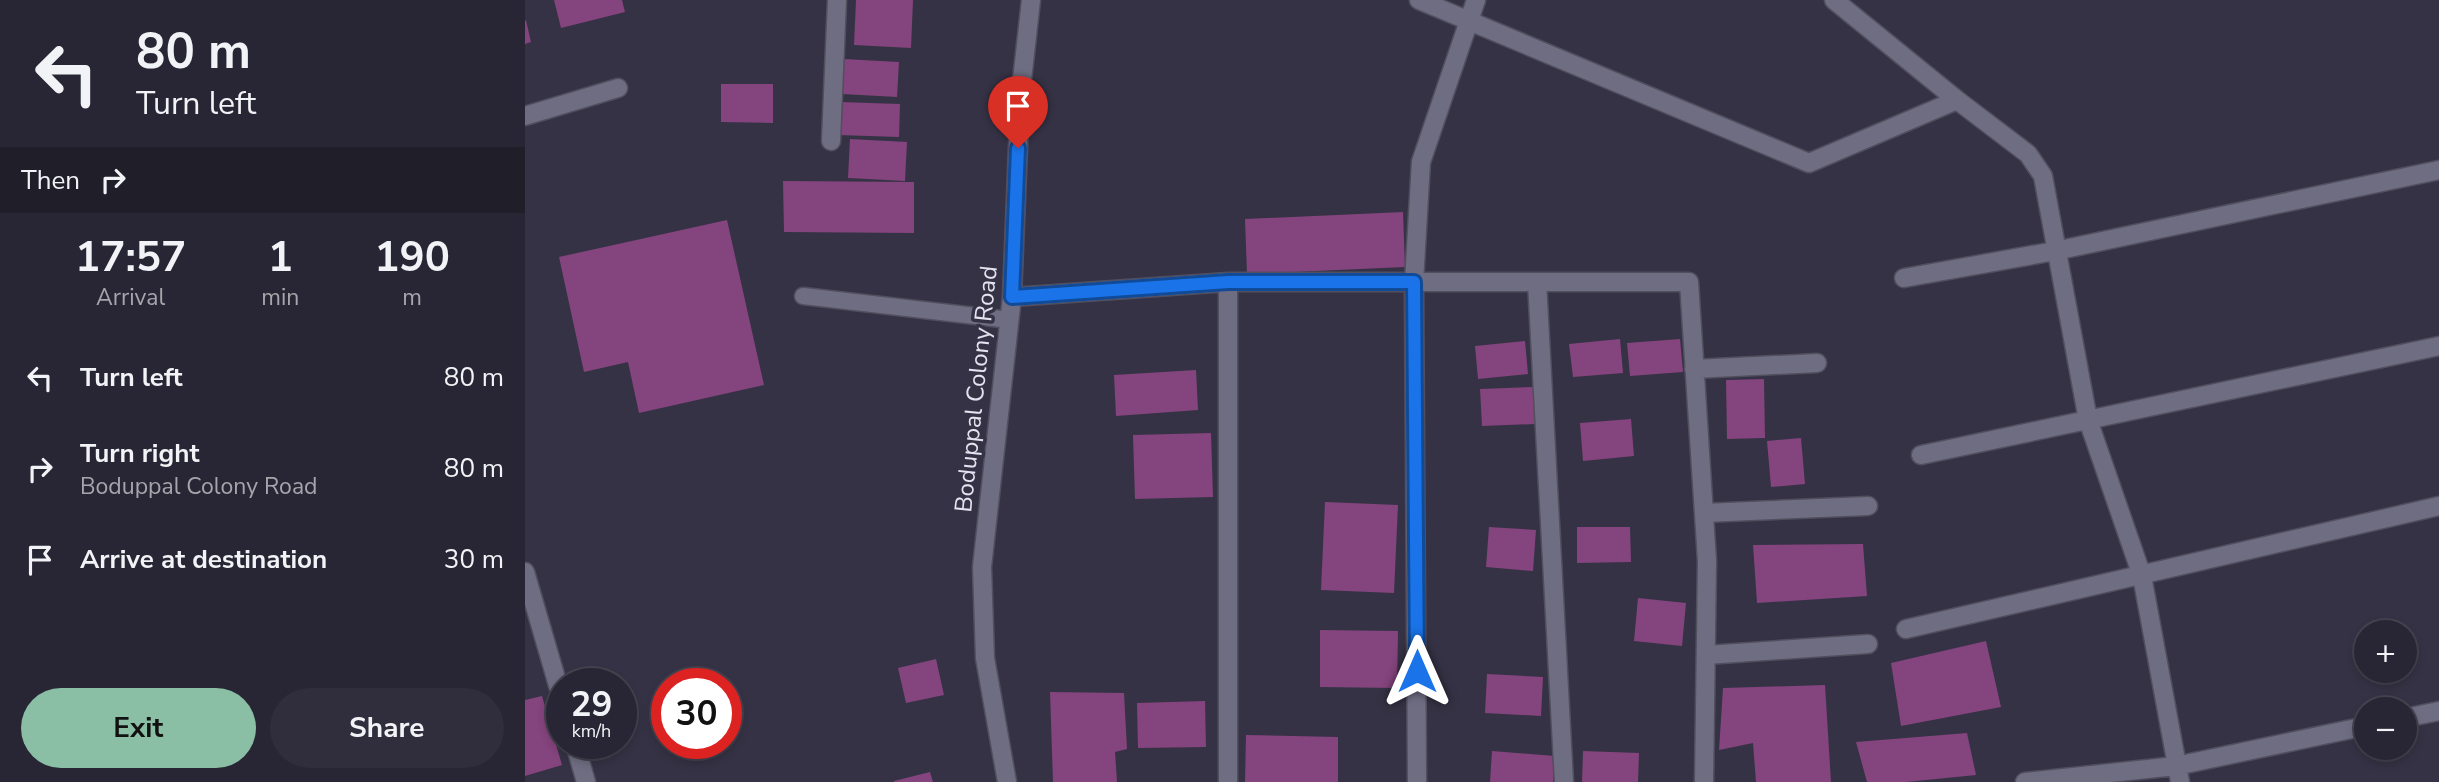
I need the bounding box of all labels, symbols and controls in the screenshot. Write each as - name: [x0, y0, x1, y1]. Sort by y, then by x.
- text: 80 m: [136, 18, 251, 85]
- icon: left: [21, 28, 112, 119]
- pin: [988, 76, 1048, 148]
- text: Turn left: [136, 82, 256, 125]
- icon: arrive: [999, 87, 1037, 125]
- icon: right: [94, 161, 132, 199]
- text: Then: [21, 163, 80, 198]
- text: 17:57: [75, 229, 186, 286]
- text: 1: [268, 229, 293, 286]
- text: 190: [374, 229, 450, 286]
- street label: Boduppal Colony Road: [947, 264, 1005, 514]
- text: Arrival: [96, 282, 165, 313]
- text: min: [261, 282, 299, 313]
- text: m: [402, 282, 422, 313]
- icon: left: [21, 359, 59, 397]
- text: Turn left: [80, 360, 183, 395]
- text: 80 m: [444, 360, 504, 395]
- text: Turn right: [80, 436, 199, 471]
- icon: right: [21, 450, 59, 488]
- text: 80 m: [444, 451, 504, 486]
- text: Boduppal Colony Road: [80, 471, 318, 502]
- icon: arrive: [21, 541, 59, 579]
- text: Arrive at destination: [80, 542, 327, 577]
- text: 30 m: [444, 542, 504, 577]
- map controls: [2354, 620, 2417, 760]
- button: +: [2354, 620, 2417, 683]
- position arrow: [1380, 634, 1454, 708]
- speed limit sign: 30: [651, 668, 742, 759]
- text: 29: [570, 681, 613, 728]
- button: Exit: [21, 688, 256, 768]
- button: Share: [270, 688, 504, 768]
- button: −: [2354, 697, 2417, 760]
- text: km/h: [572, 719, 611, 743]

